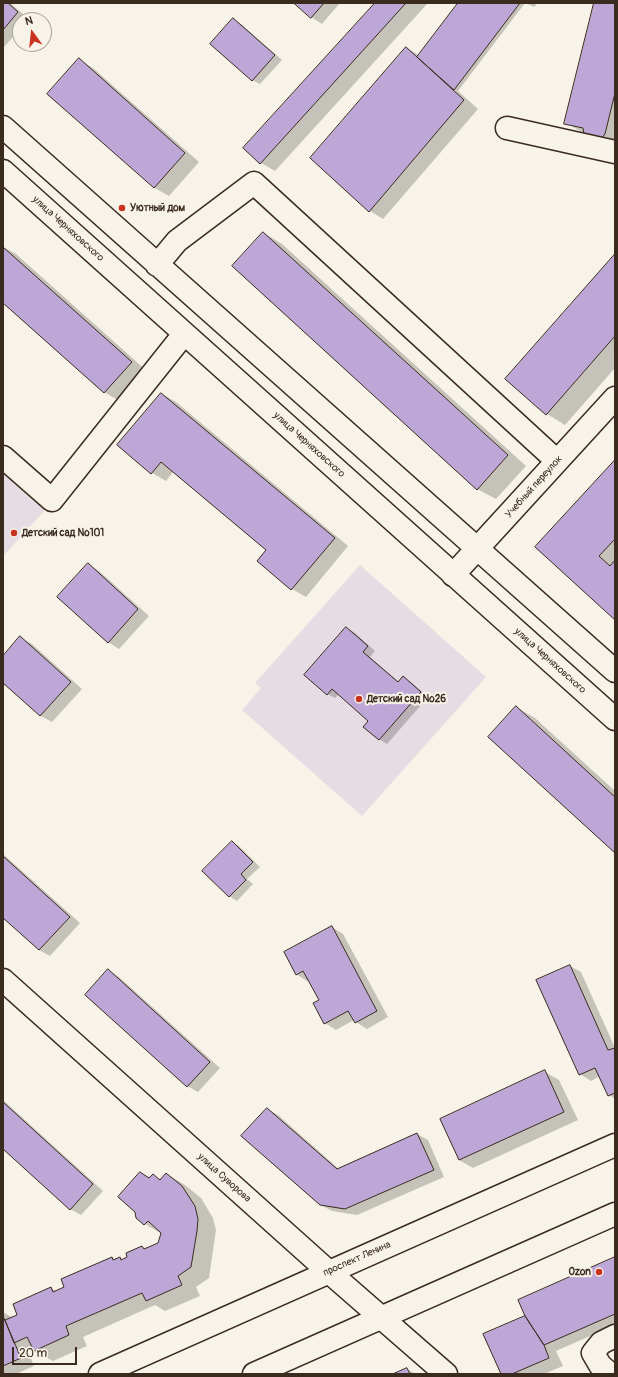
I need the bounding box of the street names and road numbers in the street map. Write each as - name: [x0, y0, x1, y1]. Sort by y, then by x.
- street label: улица Черняховского: [30, 194, 106, 264]
- street label: улица Черняховского: [271, 410, 347, 480]
- street label: Учебный переулок: [503, 453, 565, 521]
- street label: улица Черняховского: [512, 626, 588, 696]
- street label: улица Суворова: [195, 1151, 253, 1205]
- street label: проспект Ленина: [321, 1239, 393, 1279]

